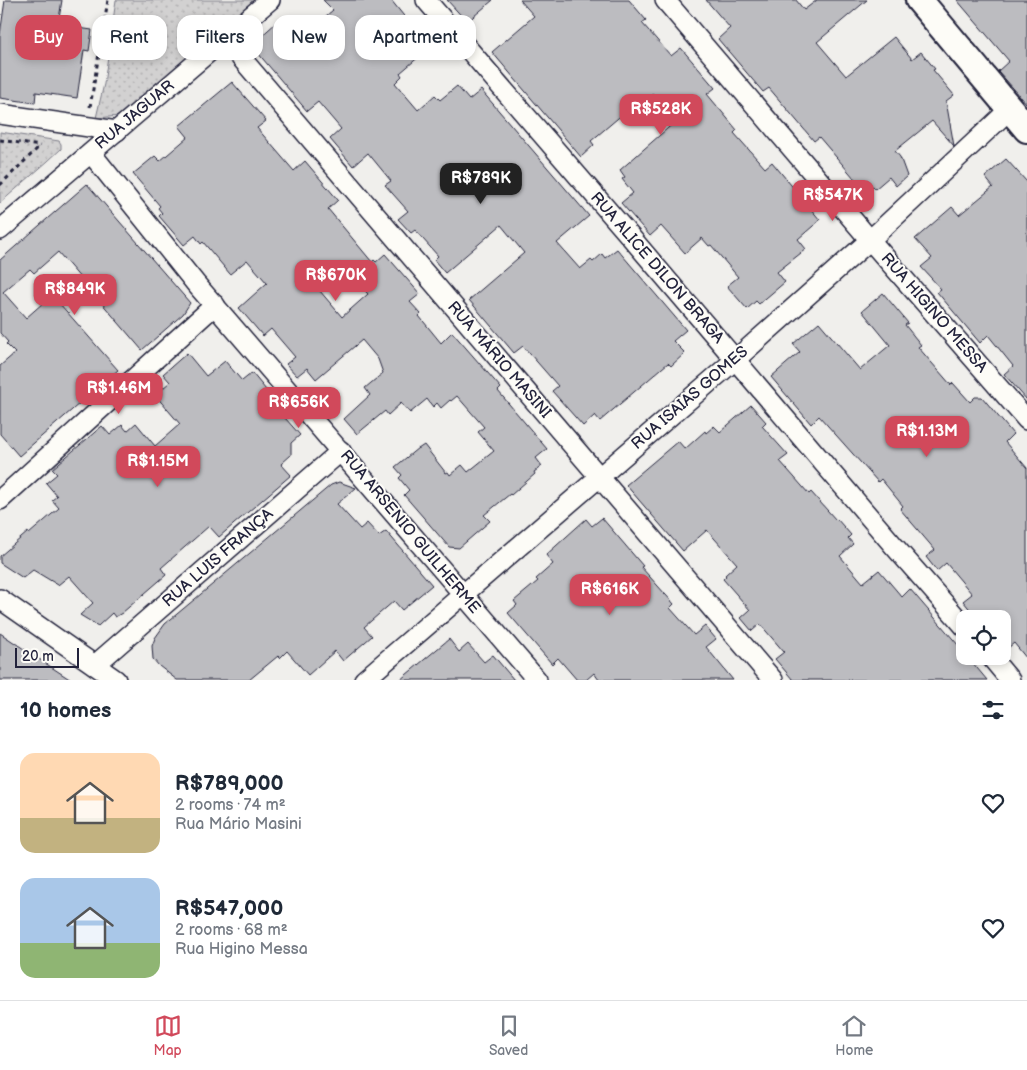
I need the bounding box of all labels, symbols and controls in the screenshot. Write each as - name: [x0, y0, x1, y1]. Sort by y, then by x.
- chip: Buy: [15, 15, 82, 60]
- chip: Rent: [92, 15, 167, 60]
- chip: Filters: [177, 15, 263, 60]
- chip: New: [273, 15, 345, 60]
- chip: Apartment: [355, 15, 476, 60]
- street label: RUA JAGUAR: [92, 76, 178, 154]
- pin: R$528K: [620, 94, 702, 136]
- text: R$528K: [631, 100, 691, 119]
- pin: R$789K: [440, 162, 522, 205]
- text: R$789K: [451, 169, 511, 188]
- pin: R$547K: [792, 180, 874, 222]
- text: R$547K: [803, 186, 863, 205]
- street label: RUA ALICE DILON BRAGA: [586, 189, 728, 348]
- street label: RUA HIGINO MESSA: [877, 249, 991, 377]
- pin: R$670K: [295, 260, 377, 302]
- text: R$670K: [306, 266, 366, 285]
- pin: R$849K: [34, 274, 116, 316]
- text: R$849K: [45, 280, 105, 299]
- street label: RUA MÁRIO MASINI: [443, 296, 556, 422]
- street label: RUA ISAIAS GOMES: [628, 342, 752, 454]
- pin: R$1.46M: [73, 372, 165, 415]
- text: R$1.46M: [87, 379, 151, 398]
- pin: R$656K: [258, 386, 340, 429]
- text: R$656K: [268, 393, 330, 412]
- pin: R$1.13M: [881, 416, 973, 458]
- text: R$1.13M: [896, 422, 958, 441]
- pin: R$1.15M: [112, 446, 204, 488]
- street label: RUA ARSENIO GUILHERME: [336, 446, 484, 618]
- text: R$1.15M: [127, 452, 189, 471]
- street label: RUA LUIS FRANÇA: [159, 505, 277, 611]
- pin: R$616K: [569, 574, 651, 616]
- text: R$616K: [581, 580, 639, 599]
- map controls: [956, 610, 1011, 665]
- button: locate: [956, 610, 1011, 665]
- scale bar: [15, 645, 79, 668]
- text: 20 m: [22, 648, 54, 665]
- icon: filters: [979, 696, 1007, 724]
- text: 10 homes: [20, 698, 111, 723]
- text: R$789,000: [175, 771, 284, 796]
- icon: home: [60, 773, 120, 833]
- icon: heart: [979, 789, 1007, 817]
- text: 2 rooms · 74 m²: [175, 796, 286, 815]
- text: Rua Mário Masini: [175, 815, 302, 834]
- text: R$547,000: [175, 896, 283, 921]
- icon: home: [60, 898, 120, 958]
- icon: heart: [979, 914, 1007, 942]
- text: 2 rooms · 68 m²: [175, 921, 288, 940]
- text: Rua Higino Messa: [175, 940, 308, 959]
- tab: Map: [154, 1012, 182, 1059]
- tab: Saved: [489, 1012, 528, 1059]
- tab: Home: [835, 1012, 873, 1059]

